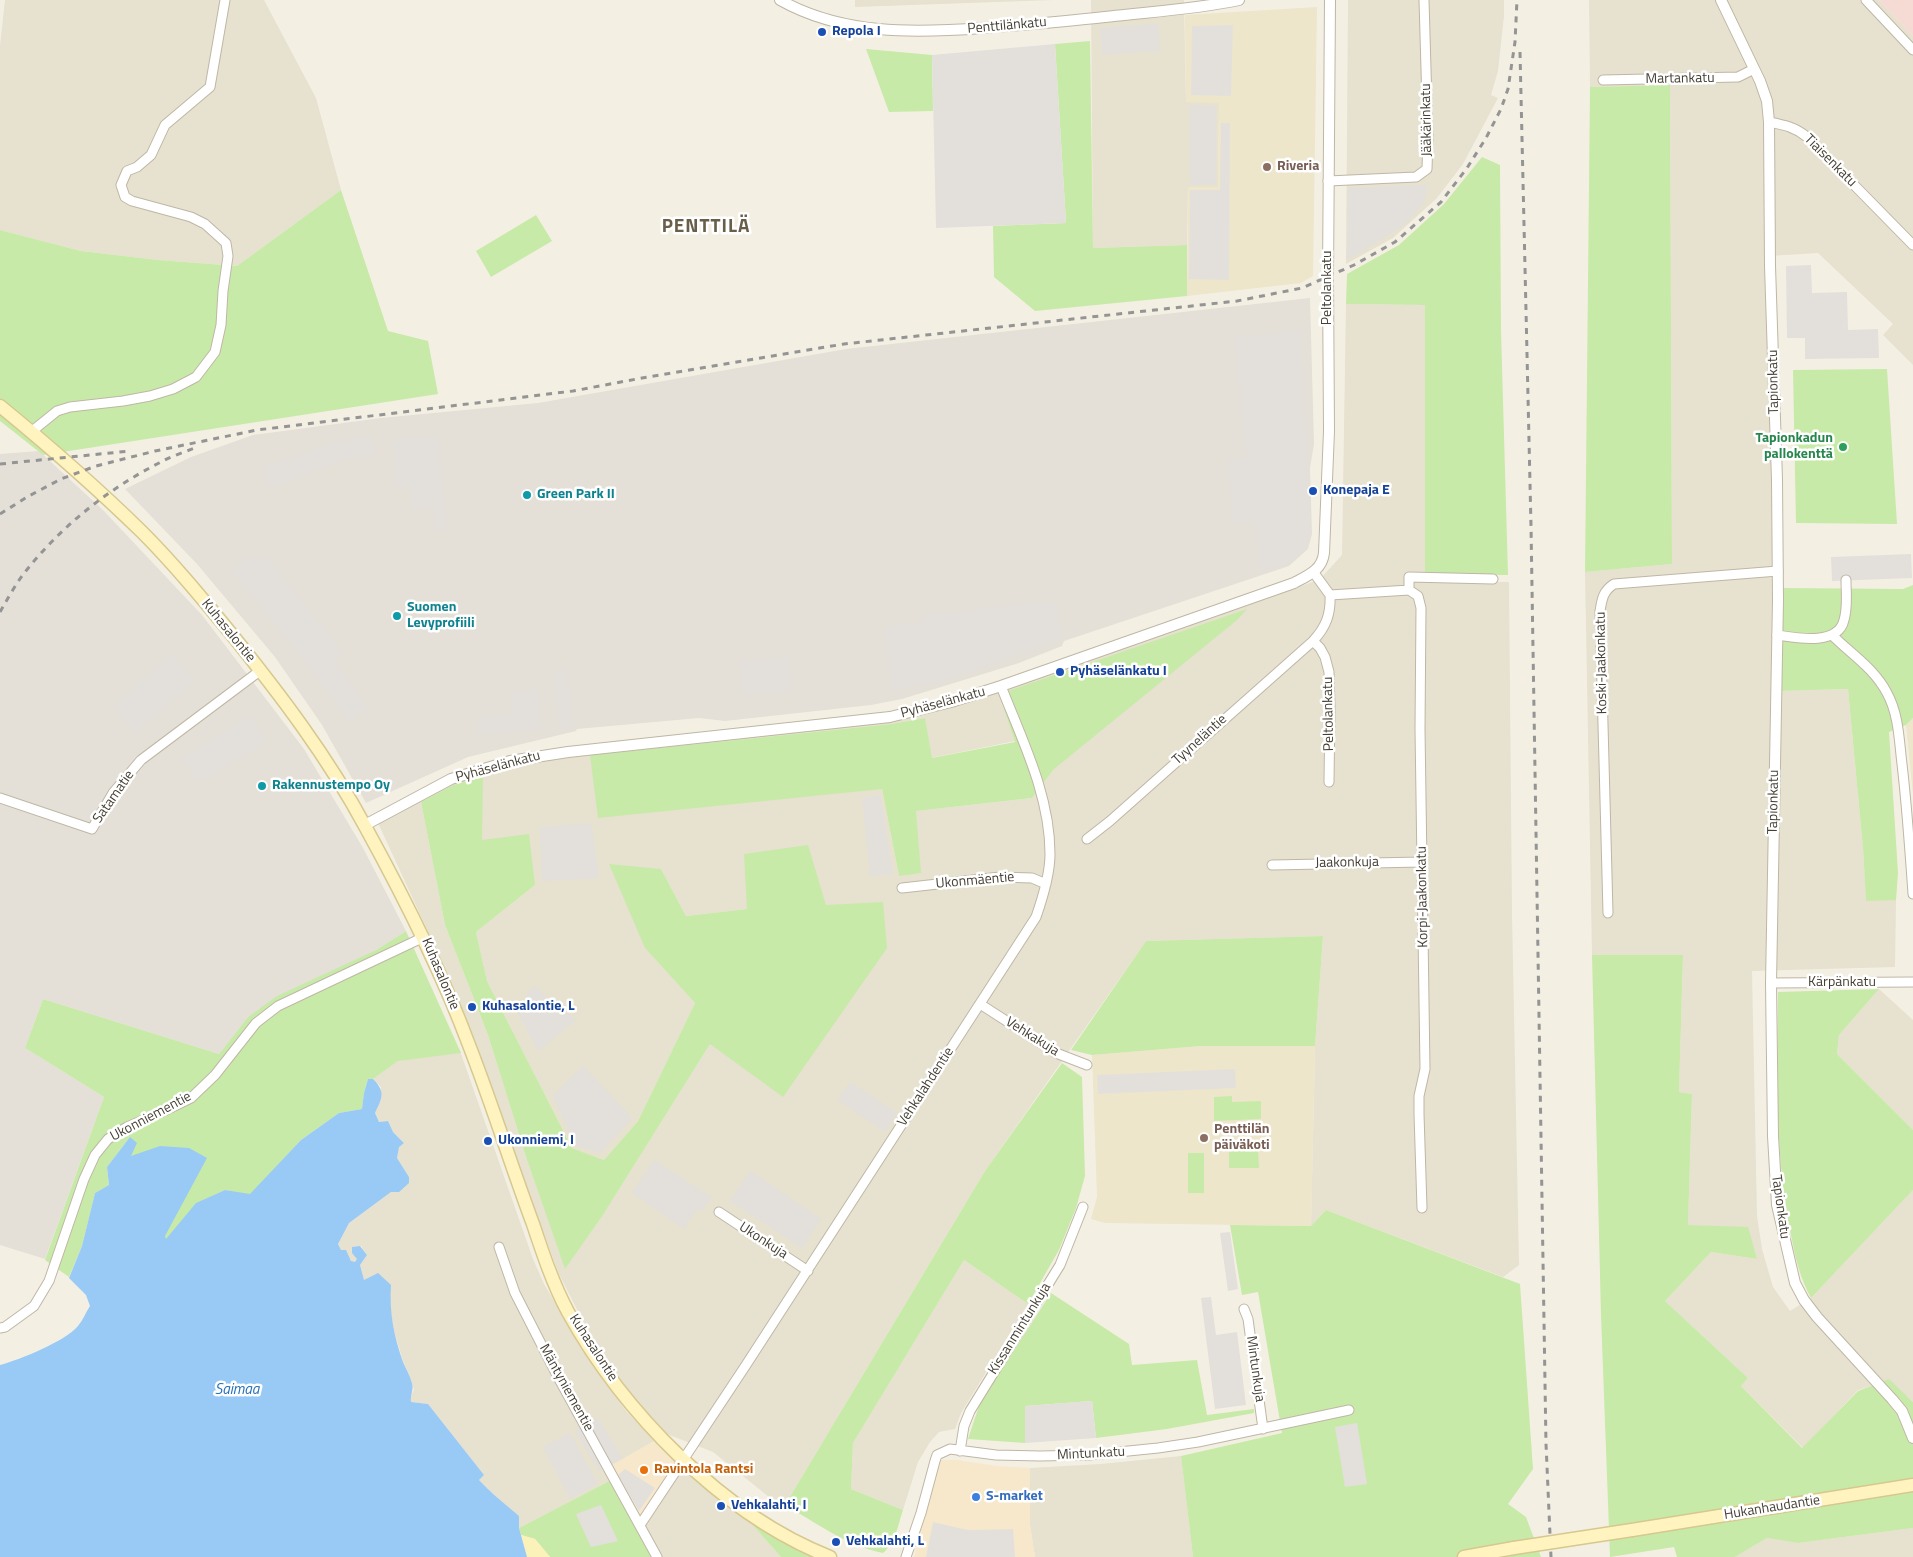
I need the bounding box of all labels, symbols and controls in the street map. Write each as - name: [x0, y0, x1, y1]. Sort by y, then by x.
- street label: Penttilänkatu: [967, 14, 1047, 38]
- place label: Repola I: [832, 24, 881, 40]
- marker: Repola I: [816, 26, 828, 38]
- street label: Martankatu: [1645, 70, 1715, 88]
- street label: Jääkärinkatu: [1418, 83, 1436, 157]
- street label: Tiaisenkatu: [1800, 131, 1860, 191]
- place label: Riveria: [1277, 159, 1319, 175]
- marker: Riveria: [1261, 161, 1273, 173]
- district label: PENTTILÄ: [661, 216, 751, 238]
- street label: Peltolankatu: [1320, 251, 1336, 325]
- street label: Tapionkatu: [1765, 350, 1783, 414]
- place label: Tapionkadun pallokenttä: [1756, 431, 1833, 464]
- marker: Tapionkadun pallokenttä: [1837, 441, 1849, 453]
- place label: Konepaja E: [1323, 483, 1390, 499]
- marker: Konepaja E: [1307, 485, 1319, 497]
- place label: Green Park II: [537, 487, 615, 503]
- marker: Green Park II: [521, 489, 533, 501]
- street label: Kuhasalontie: [197, 596, 259, 666]
- place label: Suomen Levyprofiili: [407, 600, 475, 632]
- marker: Suomen Levyprofiili: [391, 610, 403, 622]
- street label: Koski-Jaakonkatu: [1593, 612, 1611, 714]
- place label: Pyhäselänkatu I: [1070, 664, 1167, 680]
- marker: Pyhäselänkatu I: [1054, 666, 1066, 678]
- street label: Peltolankatu: [1320, 677, 1338, 751]
- street label: Pyhäselänkatu: [899, 684, 987, 722]
- street label: Tyyneläntie: [1169, 711, 1231, 769]
- street label: Pyhäselänkatu: [454, 748, 542, 786]
- street label: Satamatie: [90, 767, 138, 827]
- street label: Tapionkatu: [1765, 770, 1783, 834]
- place label: Rakennustempo Oy: [272, 778, 390, 794]
- marker: Rakennustempo Oy: [256, 780, 268, 792]
- street label: Korpi-Jaakonkatu: [1414, 846, 1432, 948]
- street label: Jaakonkuja: [1315, 854, 1379, 872]
- street label: Ukonmäentie: [935, 869, 1015, 893]
- street label: Kuhasalontie: [417, 936, 463, 1012]
- street label: Kärpänkatu: [1808, 975, 1876, 991]
- place label: Kuhasalontie, L: [482, 999, 575, 1015]
- marker: Kuhasalontie, L: [466, 1001, 478, 1013]
- street label: Vehkakuja: [1002, 1014, 1062, 1060]
- street label: Vehkalahdentie: [894, 1044, 958, 1130]
- street label: Ukonniementie: [108, 1089, 194, 1145]
- place label: Penttilän päiväkoti: [1214, 1122, 1270, 1154]
- marker: Penttilän päiväkoti: [1198, 1132, 1210, 1144]
- place label: Ukonniemi, I: [498, 1133, 574, 1149]
- marker: Ukonniemi, I: [482, 1135, 494, 1147]
- street label: Tapionkatu: [1767, 1174, 1793, 1240]
- street label: Ukonkuja: [735, 1219, 791, 1263]
- street label: Kissanmintunkuja: [985, 1280, 1055, 1378]
- street label: Kuhasalontie: [565, 1311, 621, 1385]
- street label: Mintunkuja: [1242, 1335, 1268, 1403]
- street label: Mäntyniementie: [535, 1342, 597, 1434]
- water label: Saimaa: [215, 1381, 259, 1399]
- street label: Mintunkatu: [1057, 1444, 1125, 1464]
- place label: Ravintola Rantsi: [654, 1462, 753, 1478]
- marker: Ravintola Rantsi: [638, 1464, 650, 1476]
- place label: S-market: [986, 1489, 1043, 1505]
- marker: S-market: [970, 1491, 982, 1503]
- street label: Hukanhaudantie: [1723, 1492, 1821, 1524]
- place label: Vehkalahti, I: [731, 1498, 806, 1514]
- marker: Vehkalahti, I: [715, 1500, 727, 1512]
- place label: Vehkalahti, L: [846, 1534, 924, 1550]
- marker: Vehkalahti, L: [830, 1536, 842, 1548]

